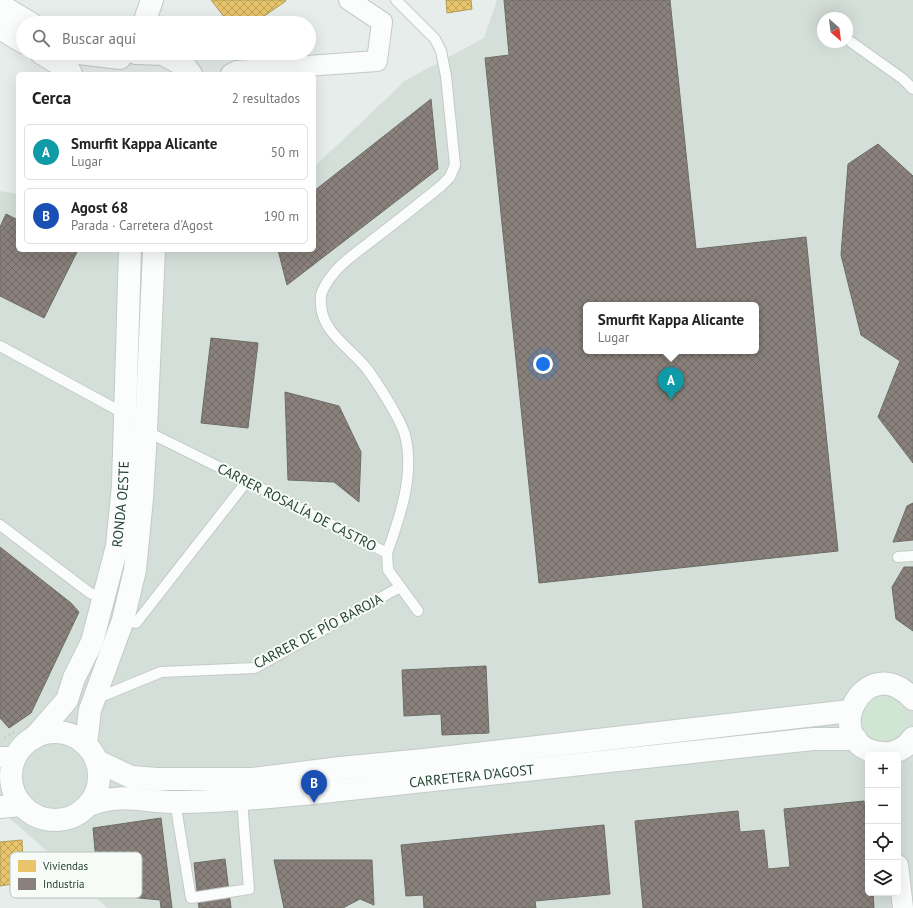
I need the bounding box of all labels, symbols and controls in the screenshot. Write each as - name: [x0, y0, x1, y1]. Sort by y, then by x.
- north arrow: [817, 12, 853, 48]
- search box: [16, 16, 316, 60]
- icon: search: [30, 27, 52, 49]
- text: Buscar aquí: [62, 29, 136, 48]
- text: Cerca: [32, 87, 71, 109]
- text: 2 resultados: [232, 90, 300, 107]
- text: Smurfit Kappa Alicante: [71, 134, 217, 153]
- text: A: [42, 144, 50, 161]
- text: 50 m: [271, 144, 299, 161]
- text: Lugar: [71, 153, 102, 170]
- text: Agost 68: [71, 198, 128, 217]
- text: B: [42, 208, 50, 225]
- text: 190 m: [264, 208, 299, 225]
- text: Parada · Carretera d'Agost: [71, 217, 213, 234]
- popup: [583, 302, 759, 354]
- text: Smurfit Kappa Alicante: [598, 310, 744, 329]
- text: Lugar: [598, 329, 629, 346]
- your location: [533, 354, 553, 374]
- pin: A: [658, 367, 684, 400]
- street label: CARRER ROSALÍA DE CASTRO: [214, 459, 380, 555]
- street label: RONDA OESTE: [108, 461, 133, 548]
- street label: CARRER DE PÍO BAROJA: [250, 589, 386, 673]
- map controls: [865, 752, 901, 896]
- button: +: [865, 752, 901, 788]
- street label: CARRETERA D'AGOST: [408, 760, 535, 792]
- pin: B: [301, 770, 327, 803]
- button: −: [865, 788, 901, 824]
- button: locate: [865, 824, 901, 860]
- legend: [10, 852, 142, 898]
- text: Viviendas: [42, 859, 88, 873]
- button: layers: [865, 860, 901, 896]
- text: Industria: [43, 877, 85, 891]

